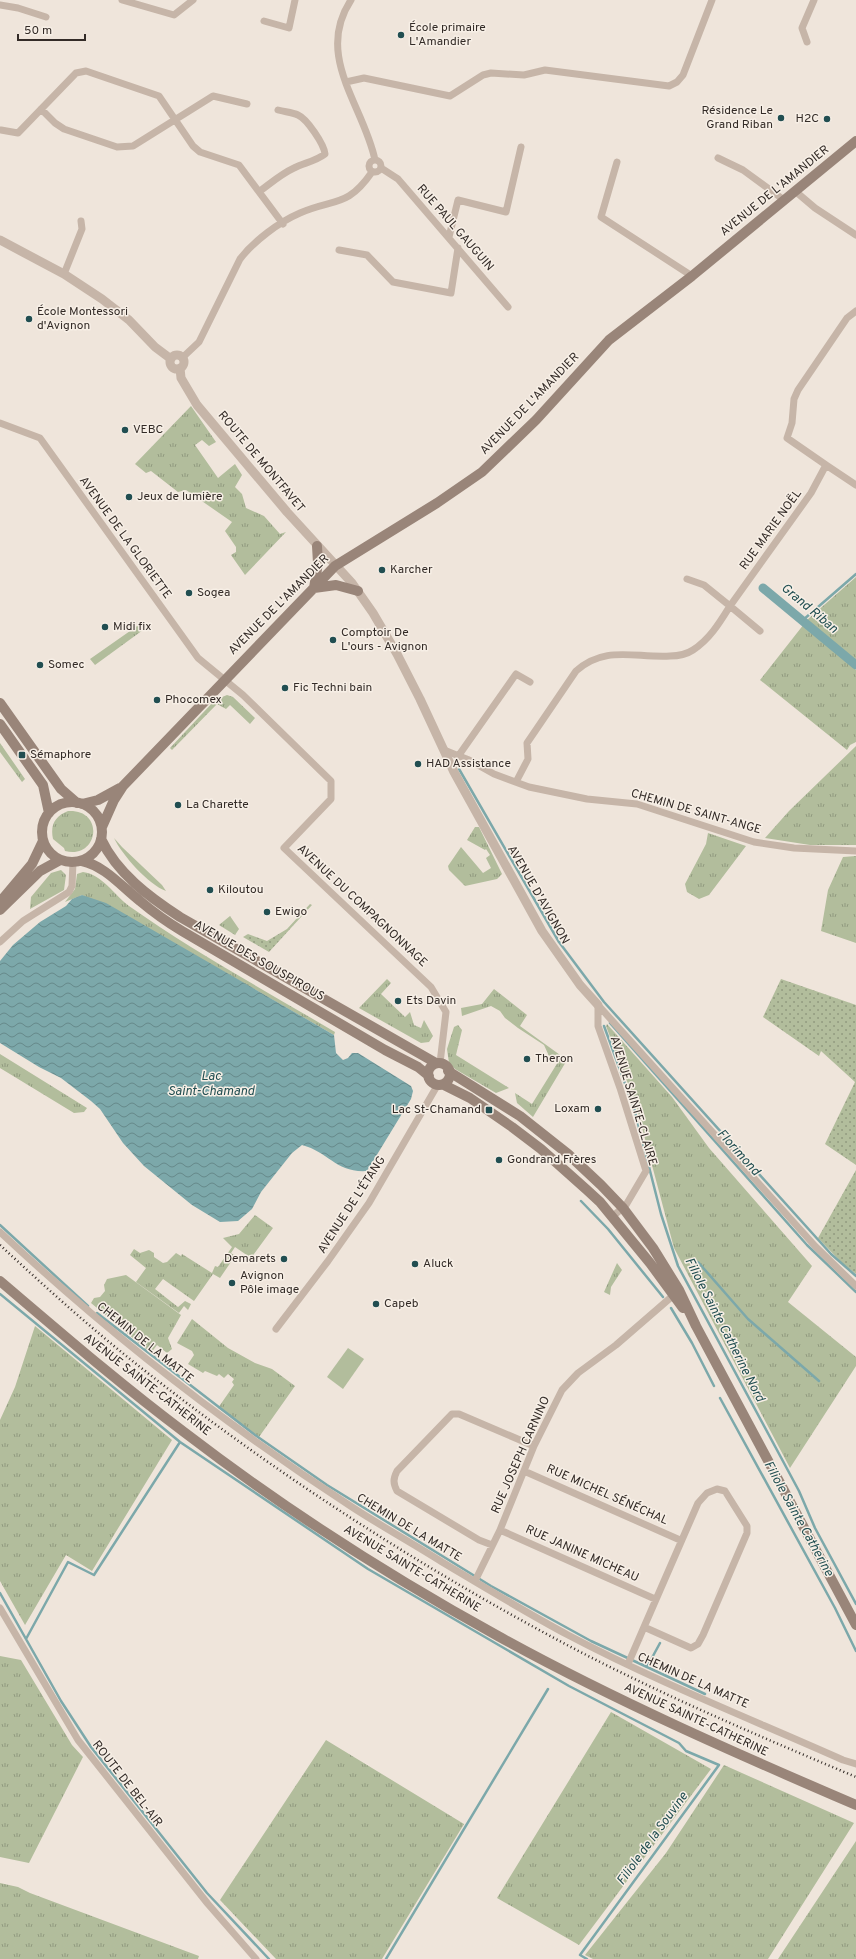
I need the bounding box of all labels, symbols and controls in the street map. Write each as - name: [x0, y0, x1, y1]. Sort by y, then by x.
- scale bar: [18, 16, 85, 42]
- place label: École primaire L'Amandier: [409, 20, 486, 50]
- text: 50 m: [24, 23, 52, 39]
- marker: École primaire L'Amandier: [396, 30, 406, 40]
- place label: Résidence Le Grand Riban: [701, 103, 773, 133]
- place label: H2C: [795, 111, 819, 127]
- marker: Résidence Le Grand Riban: [776, 113, 786, 123]
- marker: H2C: [822, 114, 832, 124]
- street label: AVENUE DE L'AMANDIER: [717, 142, 833, 240]
- street label: RUE PAUL GAUGUIN: [413, 181, 497, 275]
- place label: École Montessori d'Avignon: [37, 304, 128, 334]
- marker: École Montessori d'Avignon: [24, 314, 34, 324]
- street label: AVENUE DE L'AMANDIER: [477, 349, 583, 459]
- street label: ROUTE DE MONTFAVET: [214, 408, 308, 516]
- place label: VEBC: [133, 422, 163, 438]
- marker: VEBC: [120, 425, 130, 435]
- street label: AVENUE DE LA GLORIETTE: [75, 474, 175, 602]
- street label: RUE MARIE NOËL: [736, 486, 806, 573]
- place label: Jeux de lumière: [137, 489, 222, 505]
- marker: Jeux de lumière: [124, 492, 134, 502]
- street label: AVENUE DE L'AMANDIER: [225, 551, 333, 659]
- place label: Karcher: [390, 562, 433, 578]
- marker: Karcher: [377, 565, 387, 575]
- water label: Grand Riban: [777, 581, 841, 637]
- place label: Sogea: [197, 585, 230, 601]
- marker: Sogea: [184, 588, 194, 598]
- place label: Midi fix: [113, 619, 152, 635]
- marker: Midi fix: [100, 622, 110, 632]
- place label: Comptoir De L'ours - Avignon: [341, 625, 428, 655]
- marker: Comptoir De L'ours - Avignon: [328, 635, 338, 645]
- place label: Somec: [48, 657, 85, 673]
- marker: Somec: [35, 660, 45, 670]
- place label: Fic Techni bain: [293, 680, 372, 696]
- marker: Fic Techni bain: [280, 683, 290, 693]
- place label: Phocomex: [165, 692, 222, 708]
- marker: Phocomex: [152, 695, 162, 705]
- place label: Sémaphore: [30, 747, 91, 763]
- marker: Sémaphore: [17, 750, 27, 760]
- place label: HAD Assistance: [426, 756, 511, 772]
- marker: HAD Assistance: [413, 759, 423, 769]
- street label: CHEMIN DE SAINT-ANGE: [629, 786, 763, 838]
- place label: La Charette: [186, 797, 249, 813]
- marker: La Charette: [173, 800, 183, 810]
- street label: AVENUE DU COMPAGNONNAGE: [293, 841, 431, 971]
- street label: AVENUE D'AVIGNON: [503, 843, 573, 947]
- place label: Kiloutou: [218, 882, 263, 898]
- marker: Kiloutou: [205, 885, 215, 895]
- place label: Ewigo: [275, 904, 307, 920]
- marker: Ewigo: [262, 907, 272, 917]
- street label: AVENUE DES SOUSPIROUS: [191, 917, 327, 1005]
- place label: Ets Davin: [406, 993, 456, 1009]
- marker: Ets Davin: [393, 996, 403, 1006]
- street label: AVENUE SAINTE-CLAIRE: [606, 1034, 660, 1168]
- place label: Theron: [535, 1051, 573, 1067]
- marker: Theron: [522, 1054, 532, 1064]
- water label: Lac Saint-Chamand: [168, 1069, 255, 1100]
- place label: Loxam: [554, 1101, 590, 1117]
- place label: Lac St-Chamand: [392, 1102, 481, 1118]
- marker: Loxam: [593, 1104, 603, 1114]
- marker: Lac St-Chamand: [484, 1105, 494, 1115]
- water label: Florimond: [713, 1127, 764, 1180]
- place label: Gondrand Frères: [507, 1152, 596, 1168]
- street label: AVENUE DE L'ÉTANG: [314, 1153, 390, 1257]
- marker: Gondrand Frères: [494, 1155, 504, 1165]
- place label: Demarets: [224, 1251, 276, 1267]
- marker: Demarets: [279, 1254, 289, 1264]
- water label: Filiole Sainte Catherine Nord: [681, 1255, 768, 1406]
- place label: Aluck: [423, 1256, 453, 1272]
- marker: Aluck: [410, 1259, 420, 1269]
- place label: Avignon Pôle image: [240, 1268, 299, 1298]
- marker: Avignon Pôle image: [227, 1278, 237, 1288]
- place label: Capeb: [384, 1296, 419, 1312]
- street label: CHEMIN DE LA MATTE: [93, 1299, 197, 1387]
- marker: Capeb: [371, 1299, 381, 1309]
- street label: AVENUE SAINTE-CATHERINE: [80, 1330, 214, 1440]
- street label: RUE JOSEPH CARNINO: [488, 1394, 554, 1516]
- water label: Filiole Sainte Catherine: [760, 1458, 837, 1580]
- street label: RUE MICHEL SÉNÉCHAL: [544, 1461, 671, 1529]
- street label: CHEMIN DE LA MATTE: [353, 1490, 465, 1566]
- street label: AVENUE SAINTE-CATHERINE: [340, 1522, 484, 1616]
- street label: RUE JANINE MICHEAU: [523, 1522, 641, 1586]
- street label: CHEMIN DE LA MATTE: [635, 1649, 751, 1713]
- street label: AVENUE SAINTE-CATHERINE: [621, 1679, 771, 1761]
- street label: ROUTE DE BEL-AIR: [88, 1738, 166, 1830]
- water label: Filiole de la Souvine: [614, 1789, 692, 1889]

